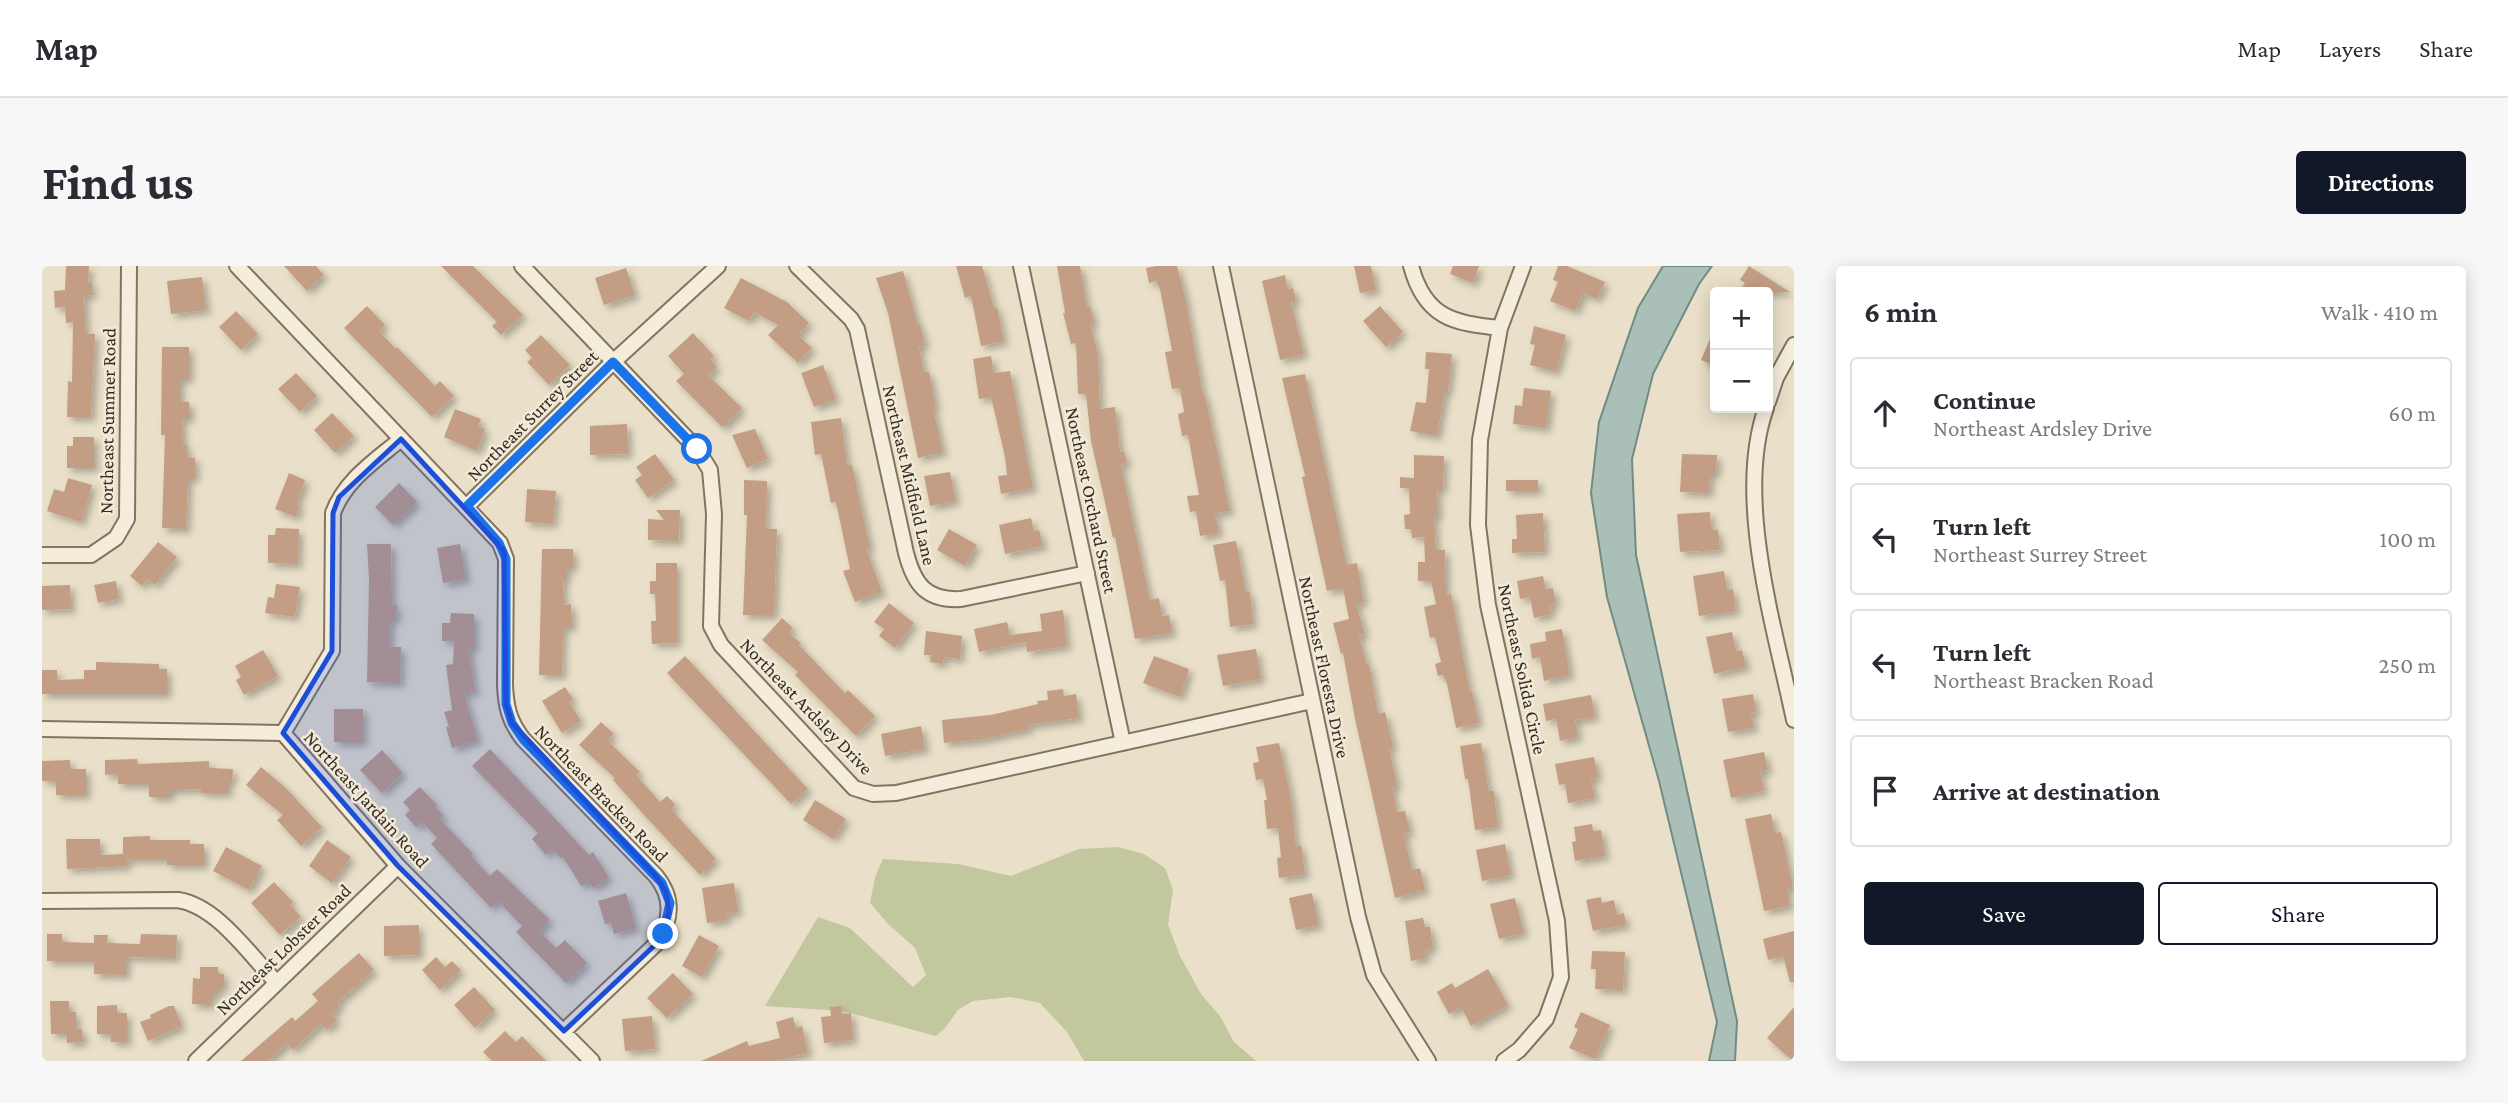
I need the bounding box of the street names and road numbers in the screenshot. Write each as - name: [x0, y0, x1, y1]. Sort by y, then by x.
- street label: Northeast Summer Road: [95, 328, 120, 514]
- street label: Northeast Surrey Street: [462, 345, 603, 485]
- street label: Northeast Midfield Lane: [879, 383, 940, 567]
- street label: Northeast Orchard Street: [1062, 405, 1122, 596]
- street label: Northeast Floresta Drive: [1295, 574, 1354, 760]
- street label: Northeast Solida Circle: [1494, 582, 1551, 756]
- street label: Northeast Ardsley Drive: [736, 634, 877, 779]
- street label: Northeast Bracken Road: [531, 720, 673, 866]
- street label: Northeast Jardain Road: [300, 727, 433, 872]
- street label: Northeast Lobster Road: [212, 880, 355, 1019]

